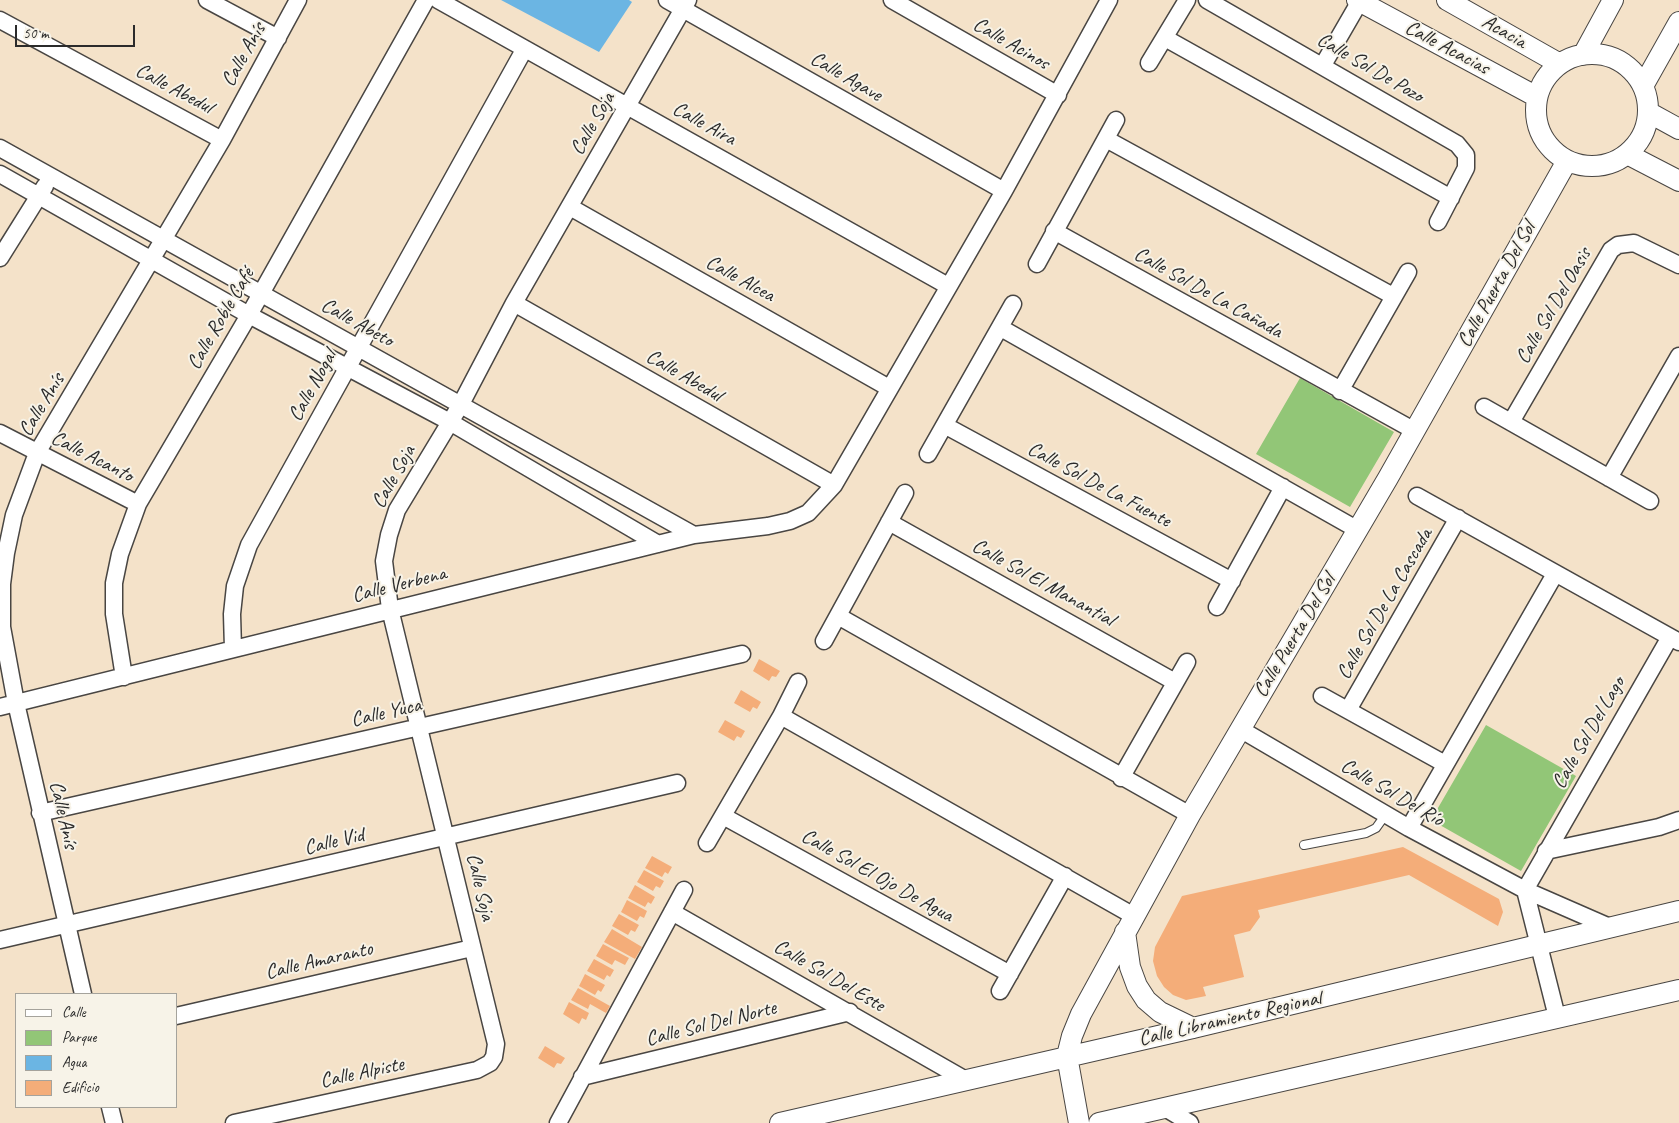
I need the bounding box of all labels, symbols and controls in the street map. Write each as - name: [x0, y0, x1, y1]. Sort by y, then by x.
- street label: Acacia: [1477, 9, 1531, 55]
- street label: Calle Acinos: [968, 12, 1054, 76]
- scale bar: [18, 15, 138, 47]
- street label: Calle Acacias: [1400, 15, 1494, 81]
- street label: Calle Anís: [216, 19, 272, 91]
- text: 50 m: [23, 24, 49, 43]
- street label: Calle Sol De Pozo: [1312, 27, 1428, 109]
- street label: Calle Agave: [805, 46, 887, 108]
- street label: Calle Abedul: [131, 58, 217, 120]
- street label: Calle Soja: [565, 88, 621, 160]
- street label: Calle Aira: [668, 96, 740, 152]
- street label: Calle Puerta Del Sol: [1452, 218, 1542, 352]
- street label: Calle Sol De La Cañada: [1129, 242, 1287, 344]
- street label: Calle Sol Del Oasis: [1511, 243, 1597, 369]
- street label: Calle Alcea: [701, 250, 779, 308]
- street label: Calle Roble Café: [182, 264, 260, 374]
- street label: Calle Abeto: [316, 293, 398, 353]
- street label: Calle Abedul: [641, 344, 727, 408]
- street label: Calle Nogal: [283, 346, 343, 426]
- street label: Calle Anís: [13, 369, 71, 441]
- street label: Calle Acanto: [47, 426, 137, 488]
- street label: Calle Sol De La Fuente: [1023, 437, 1175, 533]
- street label: Calle Soja: [366, 441, 422, 513]
- street label: Calle Sol De La Cascada: [1331, 524, 1439, 684]
- street label: Calle Sol El Manantial: [967, 533, 1119, 633]
- street label: Calle Verbena: [349, 561, 449, 609]
- street label: Calle Puerta Del Sol: [1248, 570, 1342, 702]
- street label: Calle Sol Del Lago: [1547, 673, 1631, 793]
- street label: Calle Yuca: [349, 693, 423, 733]
- street label: Calle Sol Del Río: [1336, 753, 1448, 833]
- street label: Calle Anís: [43, 779, 83, 851]
- street label: Calle Vid: [302, 823, 366, 861]
- street label: Calle Sol El Ojo De Agua: [797, 824, 957, 928]
- street label: Calle Soja: [460, 851, 500, 923]
- street label: Calle Sol Del Este: [769, 934, 889, 1018]
- street label: Calle Amaranto: [263, 936, 375, 986]
- street label: Calle Libramiento Regional: [1136, 986, 1324, 1052]
- legend: [15, 993, 178, 1108]
- street label: Calle Sol Del Norte: [643, 996, 779, 1052]
- text: Calle: [62, 1003, 86, 1022]
- text: Parque: [62, 1028, 96, 1047]
- street label: Calle Alpiste: [318, 1052, 406, 1094]
- text: Agua: [62, 1053, 86, 1072]
- text: Edificio: [62, 1078, 99, 1097]

